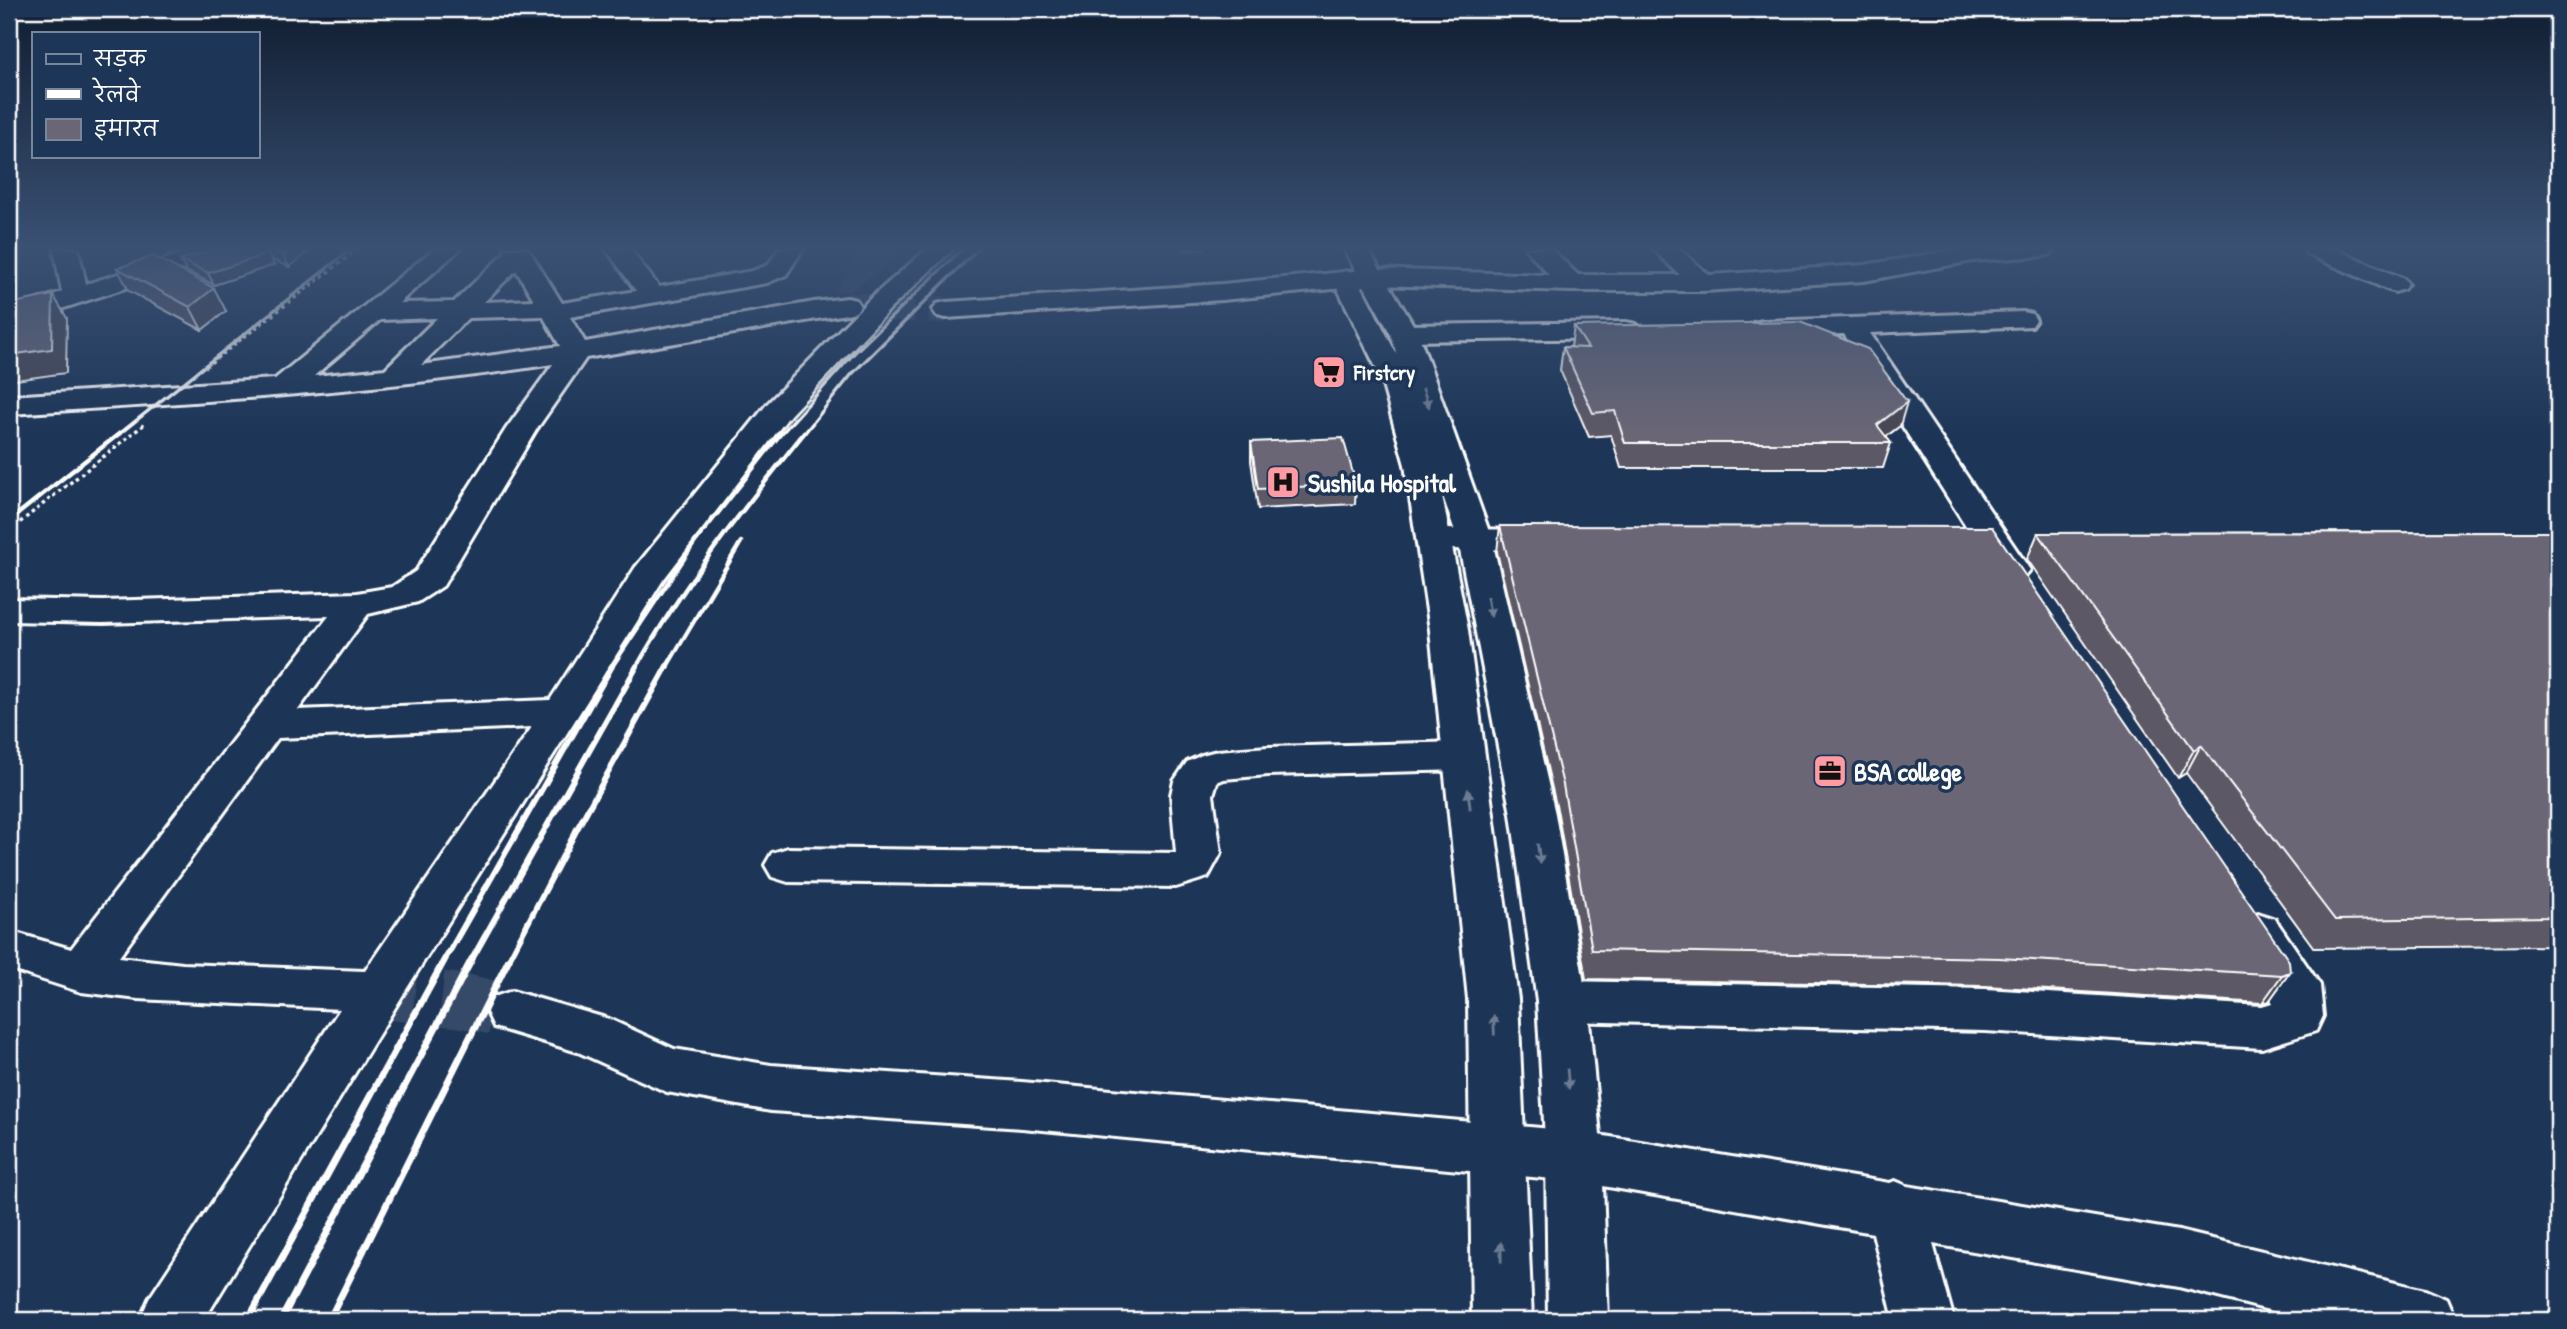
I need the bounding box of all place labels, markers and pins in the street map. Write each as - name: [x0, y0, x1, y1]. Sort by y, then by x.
- supermarket icon: Firstcry: [1310, 353, 1348, 391]
- place label: Firstcry: [1353, 358, 1415, 388]
- hospital icon: Sushila Hospital: [1264, 463, 1302, 501]
- place label: Sushila Hospital: [1308, 465, 1457, 501]
- office icon: BSA college: [1811, 752, 1849, 790]
- place label: BSA college: [1854, 754, 1962, 790]

